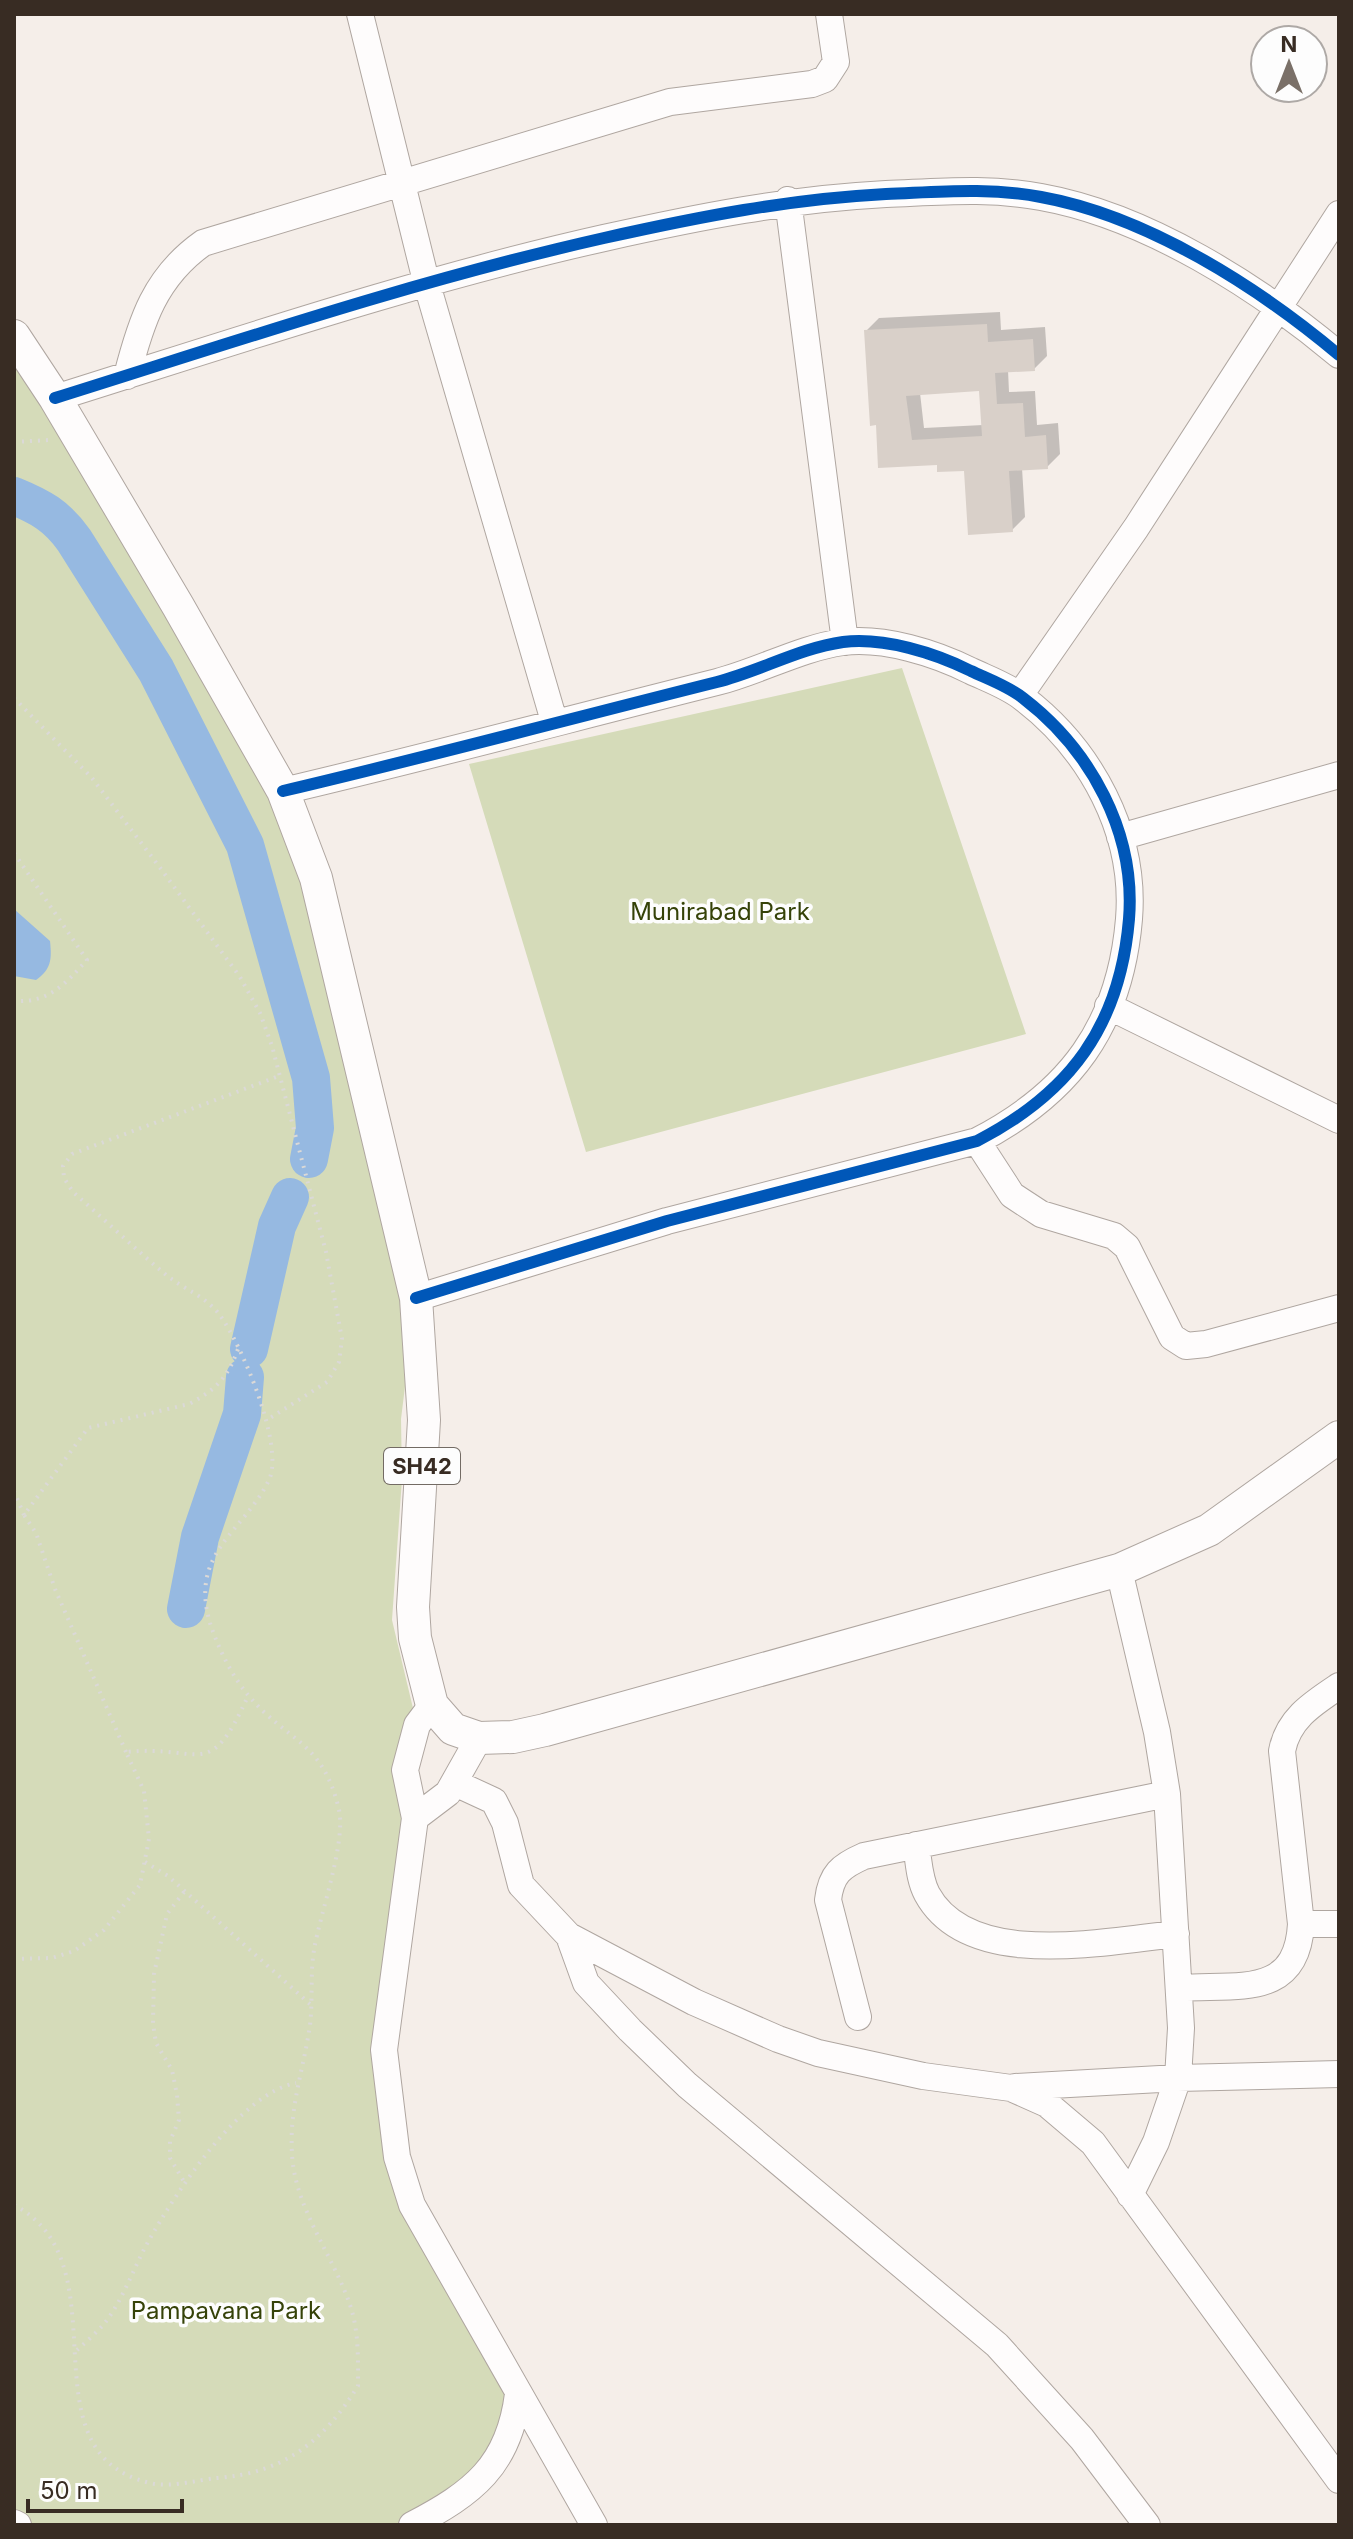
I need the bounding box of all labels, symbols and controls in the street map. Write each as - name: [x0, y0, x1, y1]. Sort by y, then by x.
- north arrow: [1249, 24, 1329, 104]
- text: N: [1281, 31, 1297, 57]
- park label: Munirabad Park: [630, 897, 810, 926]
- road number: SH42: [384, 1448, 460, 1484]
- park label: Pampavana Park: [131, 2296, 321, 2325]
- scale bar: [28, 2463, 182, 2513]
- text: 50 m: [40, 2476, 98, 2505]

